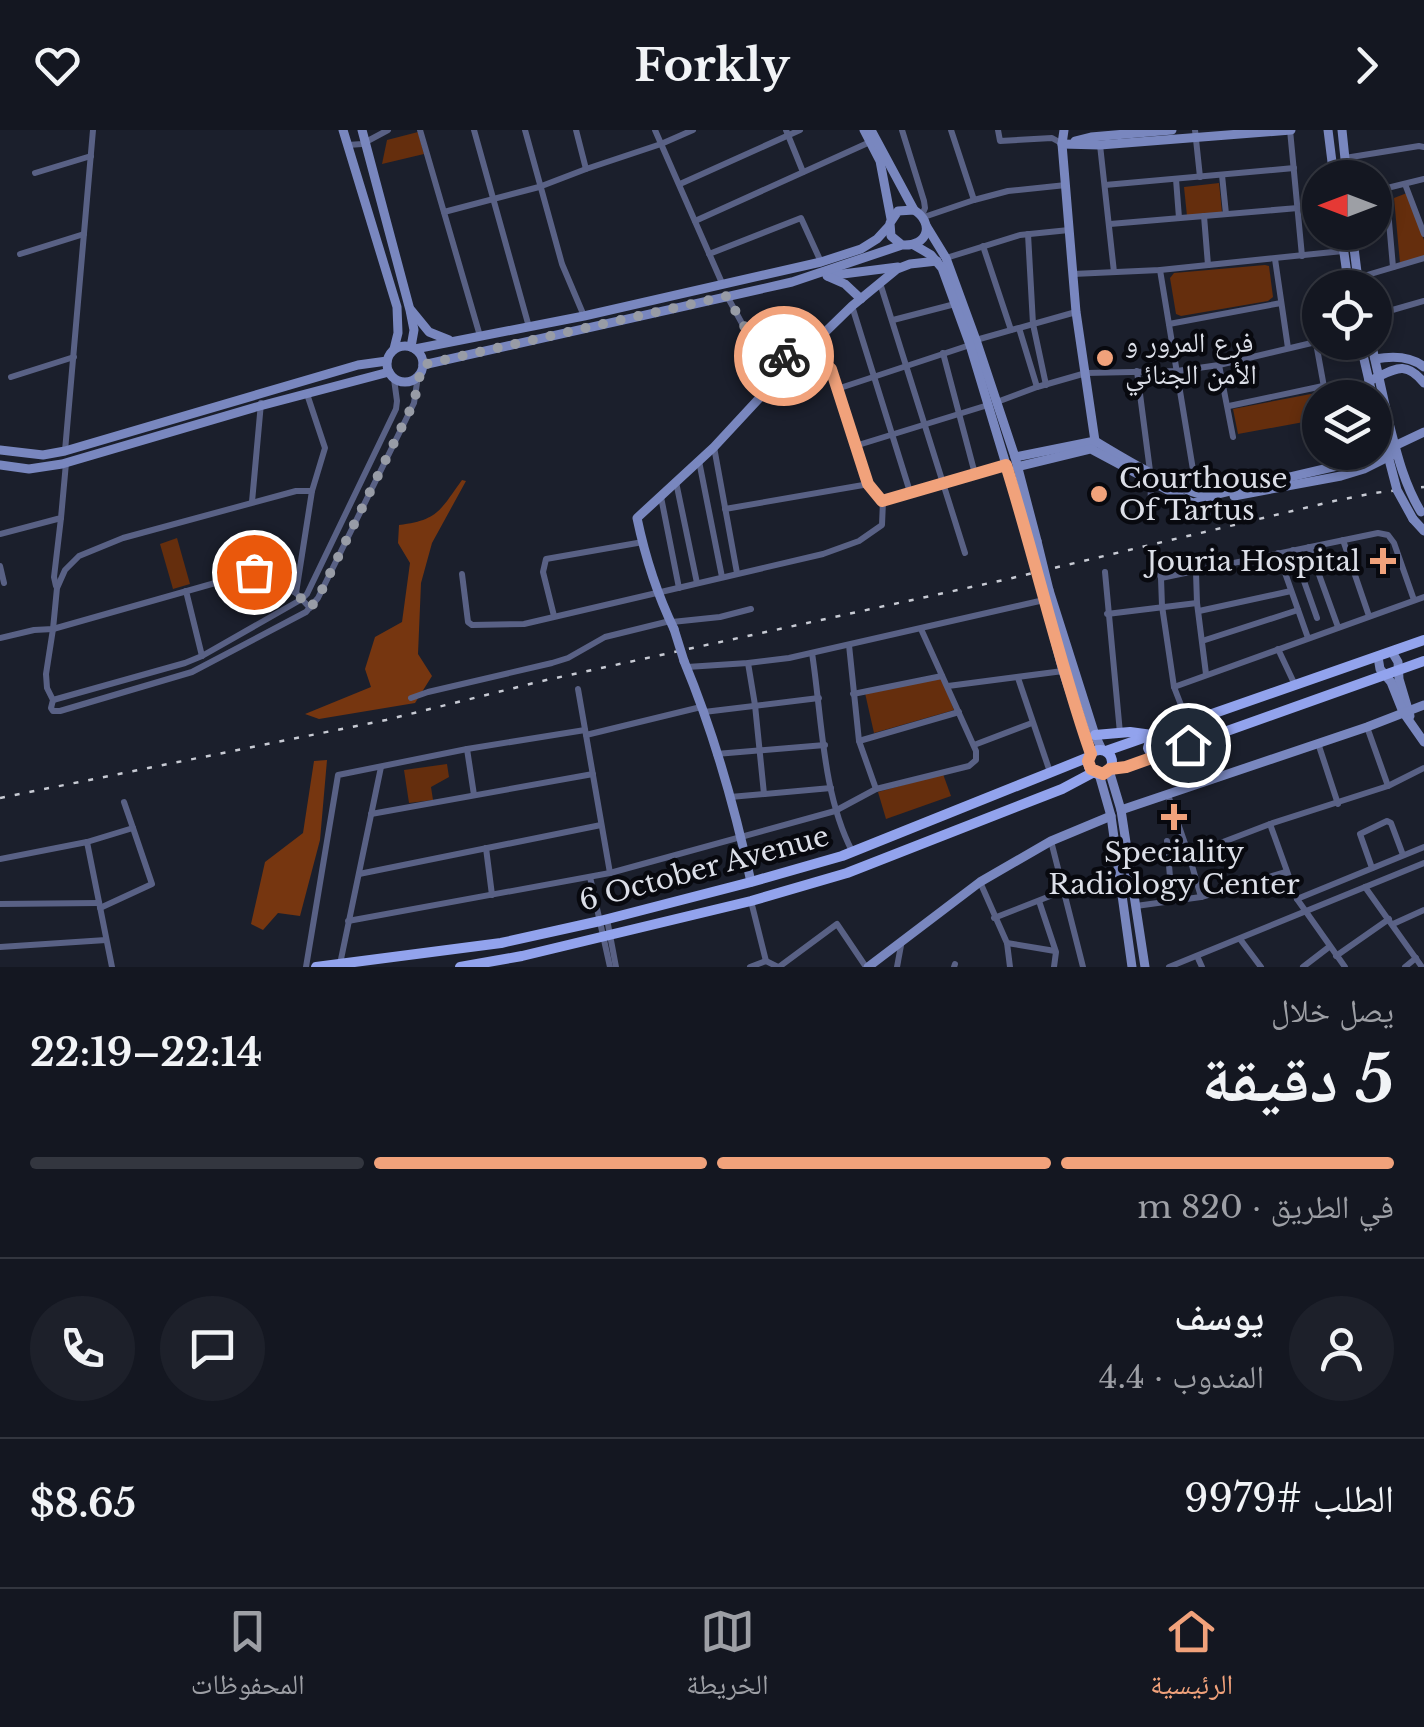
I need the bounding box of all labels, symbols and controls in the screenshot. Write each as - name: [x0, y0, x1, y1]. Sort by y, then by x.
- text: Forkly: [634, 37, 790, 93]
- icon: heart: [30, 38, 85, 93]
- icon: forward: [1339, 38, 1394, 93]
- north arrow: [1302, 160, 1392, 250]
- map controls: [1302, 160, 1392, 470]
- button: locate: [1302, 270, 1392, 360]
- courier: [734, 306, 834, 406]
- place label: فرع المرور و الأمن الجنائي: [1125, 325, 1257, 397]
- icon: bike: [757, 329, 812, 384]
- marker: فرع المرور و الأمن الجنائي: [1094, 347, 1116, 369]
- button: layers: [1302, 380, 1392, 470]
- place label: Courthouse Of Tartus: [1119, 461, 1288, 528]
- marker: Courthouse Of Tartus: [1088, 483, 1110, 505]
- pin: [212, 530, 297, 615]
- place label: Jouria Hospital: [1143, 544, 1360, 579]
- icon: bag: [227, 545, 282, 600]
- marker: Jouria Hospital: [1370, 548, 1396, 574]
- pin: [1146, 703, 1231, 788]
- icon: home: [1161, 718, 1216, 773]
- marker: Speciality Radiology Center: [1161, 804, 1187, 830]
- street label: 6 October Avenue: [575, 818, 833, 919]
- place label: Speciality Radiology Center: [1048, 835, 1300, 902]
- text: يصل خلال: [1271, 991, 1394, 1031]
- text: 22:14–22:19: [30, 1029, 262, 1076]
- text: 5 دقيقة: [1202, 1039, 1394, 1120]
- text: في الطريق · 820 m: [1137, 1187, 1394, 1227]
- text: يوسف: [1174, 1293, 1264, 1340]
- button: phone: [30, 1296, 135, 1401]
- button: chat: [160, 1296, 265, 1401]
- button: person: [1289, 1296, 1394, 1401]
- text: المندوب · 4.4: [1099, 1357, 1264, 1397]
- text: الطلب #9979: [1184, 1475, 1394, 1522]
- text: $8.65: [30, 1480, 136, 1527]
- tab: المحفوظات: [191, 1604, 305, 1712]
- tab: الخريطة: [686, 1604, 769, 1712]
- tab: الرئيسية: [1150, 1604, 1233, 1712]

